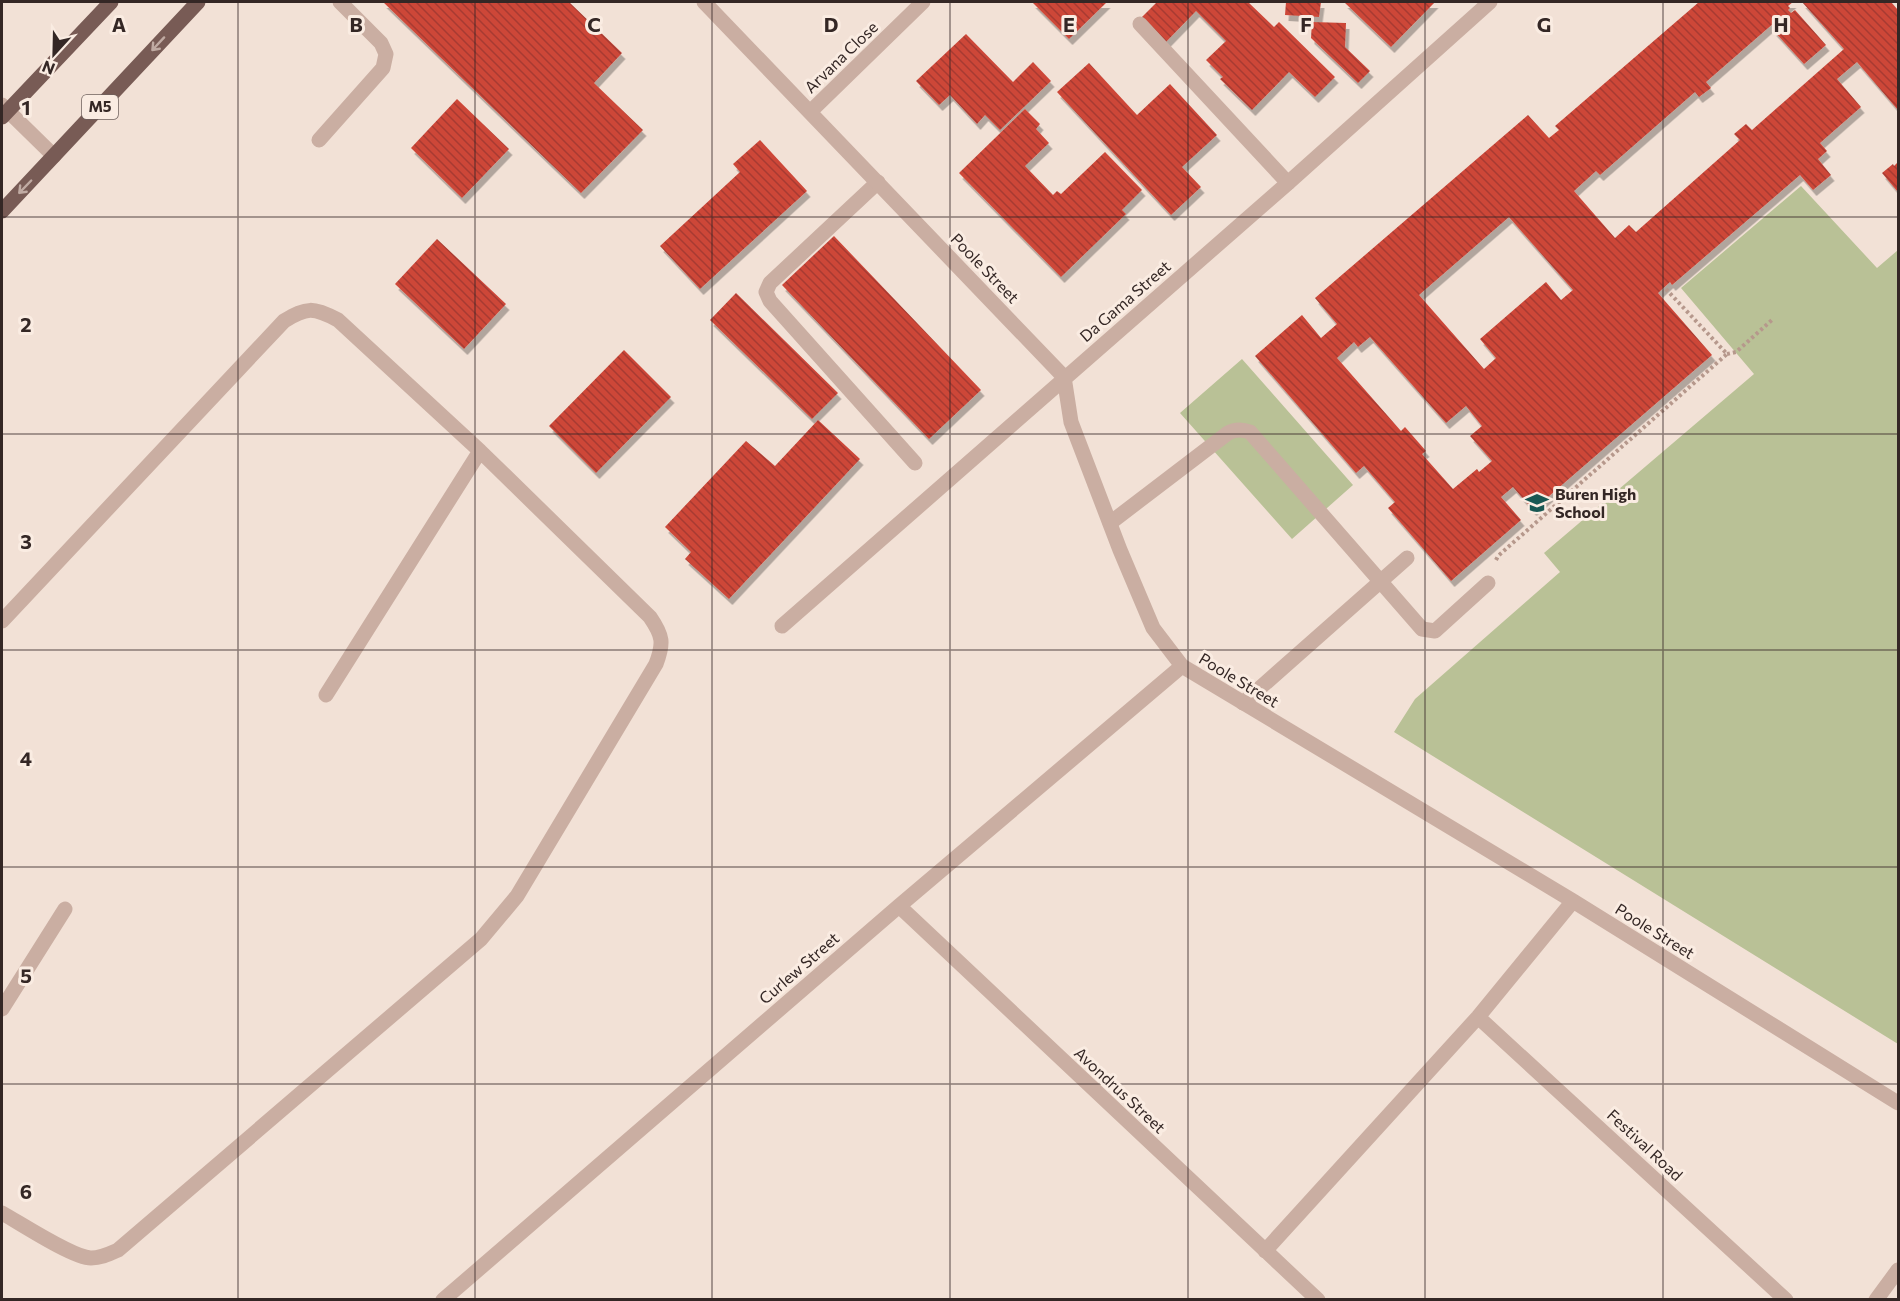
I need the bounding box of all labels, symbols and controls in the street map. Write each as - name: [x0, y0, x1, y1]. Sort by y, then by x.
- text: A: [112, 12, 126, 36]
- text: B: [349, 12, 363, 36]
- text: C: [587, 12, 601, 36]
- text: D: [824, 12, 838, 36]
- text: E: [1063, 12, 1075, 36]
- text: F: [1300, 12, 1312, 36]
- text: G: [1537, 12, 1551, 36]
- text: H: [1774, 12, 1789, 36]
- street label: Arvana Close: [800, 17, 881, 96]
- north arrow: [24, 24, 84, 84]
- one-way arrow: [151, 37, 165, 52]
- text: N: [39, 57, 57, 79]
- text: 1: [21, 95, 31, 119]
- road number: M5: [82, 95, 118, 119]
- one-way arrow: [17, 179, 32, 194]
- street label: Poole Street: [947, 229, 1024, 307]
- street label: Da Gama Street: [1075, 256, 1174, 345]
- text: 2: [20, 312, 32, 336]
- place label: Buren High School: [1555, 484, 1636, 521]
- school or university icon: Buren High School: [1524, 490, 1550, 516]
- text: 3: [20, 529, 32, 553]
- street label: Poole Street: [1196, 648, 1283, 711]
- text: 4: [20, 746, 32, 770]
- street label: Poole Street: [1612, 899, 1699, 963]
- street label: Curlew Street: [755, 927, 843, 1007]
- text: 5: [20, 963, 32, 987]
- street label: Avondrus Street: [1071, 1043, 1170, 1137]
- street label: Festival Road: [1604, 1105, 1687, 1184]
- text: 6: [20, 1179, 32, 1203]

